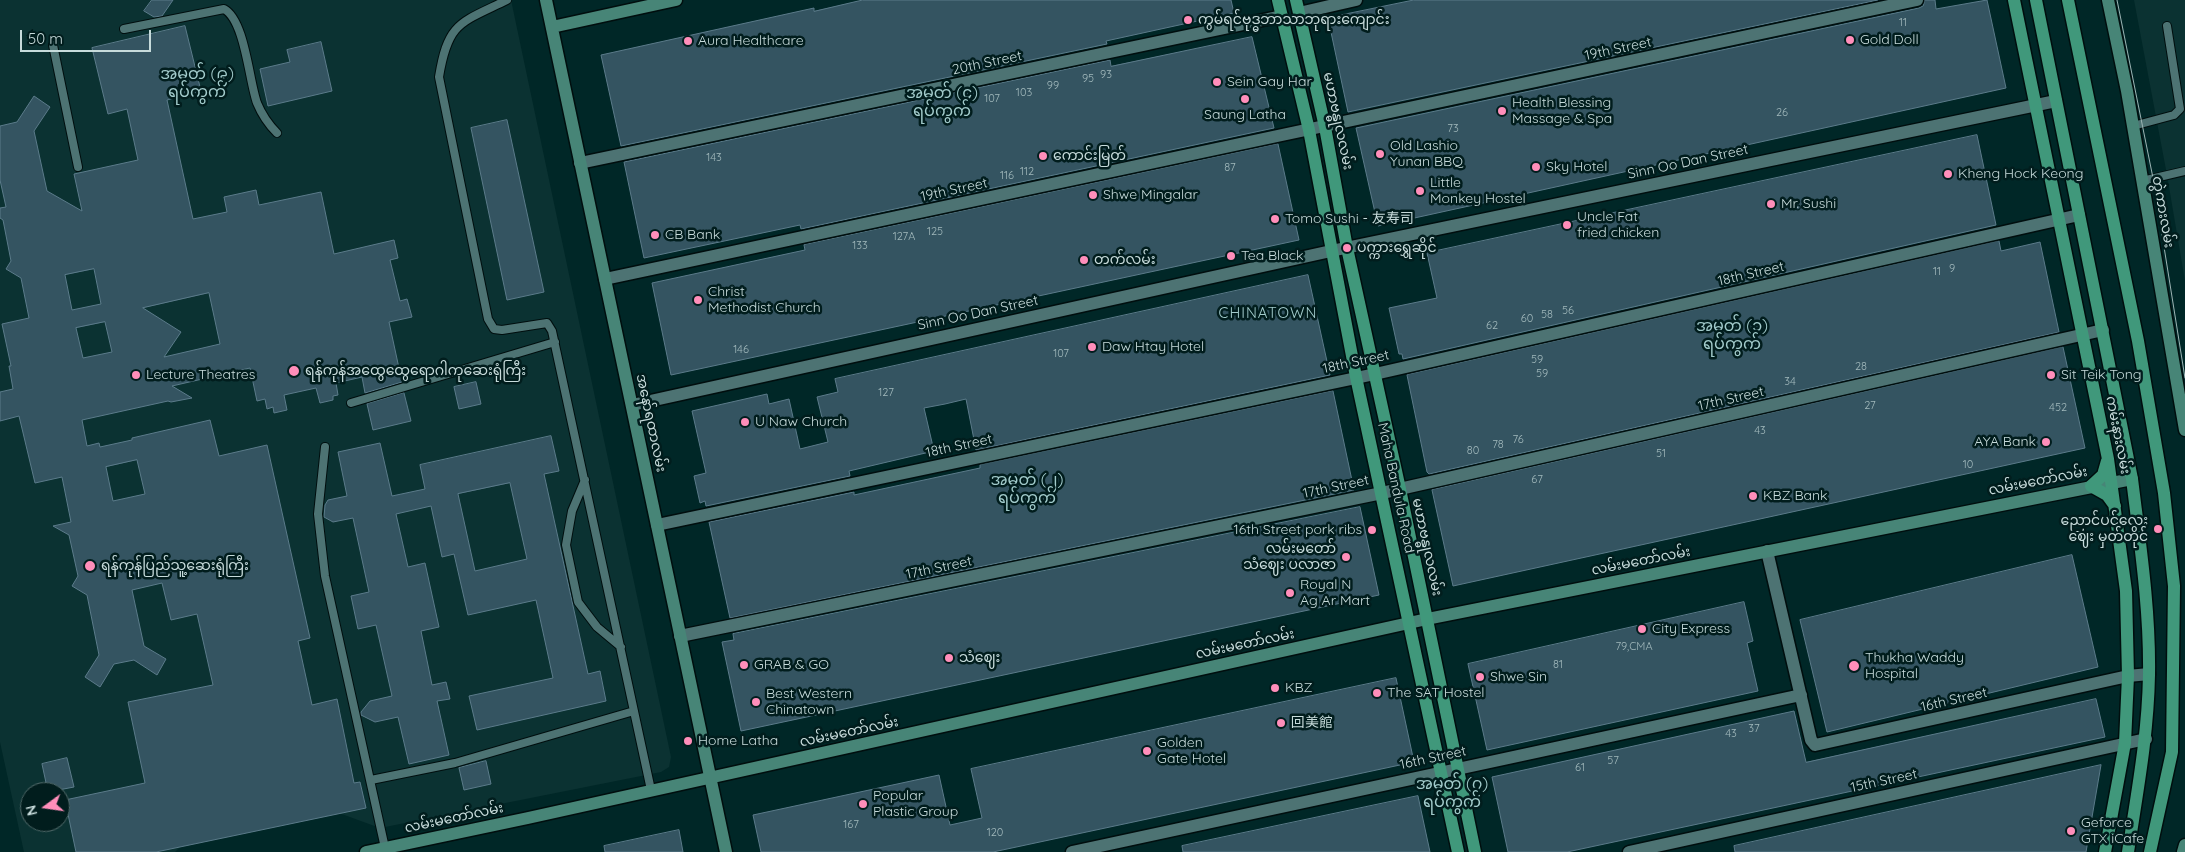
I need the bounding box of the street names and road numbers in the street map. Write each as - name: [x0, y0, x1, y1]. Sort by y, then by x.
- street label: 19th Street: [1583, 34, 1653, 64]
- street label: 20th Street: [951, 47, 1023, 79]
- street label: မဟာဗန္ဓုလလမ်း: [1319, 71, 1357, 171]
- street label: Sinn Oo Dan Street: [1626, 141, 1750, 183]
- street label: 19th Street: [919, 175, 989, 205]
- street label: တွဲကားလမ်း: [2148, 175, 2178, 249]
- street label: 18th Street: [1716, 258, 1786, 290]
- street label: Sinn Oo Dan Street: [916, 292, 1040, 334]
- street label: 18th Street: [1321, 347, 1391, 377]
- street label: အနော်ရထာလမ်း: [632, 372, 670, 474]
- street label: 17th Street: [1696, 383, 1766, 415]
- street label: ကမ်းနားလမ်း: [2102, 394, 2134, 476]
- street label: Maha Bandula Road: [1374, 421, 1418, 555]
- street label: 18th Street: [924, 431, 994, 461]
- street label: လမ်းမတော်လမ်း: [1987, 463, 2089, 499]
- street label: 17th Street: [1301, 472, 1371, 502]
- street label: မဟာဗန္ဓုလလမ်း: [1408, 497, 1446, 597]
- street label: လမ်းမတော်လမ်း: [1590, 543, 1692, 579]
- street label: 17th Street: [904, 553, 974, 583]
- street label: လမ်းမတော်လမ်း: [1194, 625, 1296, 663]
- street label: 16th Street: [1919, 684, 1989, 716]
- street label: လမ်းမတော်လမ်း: [798, 713, 900, 751]
- street label: 16th Street: [1398, 743, 1468, 773]
- street label: 15th Street: [1849, 766, 1919, 796]
- street label: လမ်းမတော်လမ်း: [403, 799, 505, 837]

